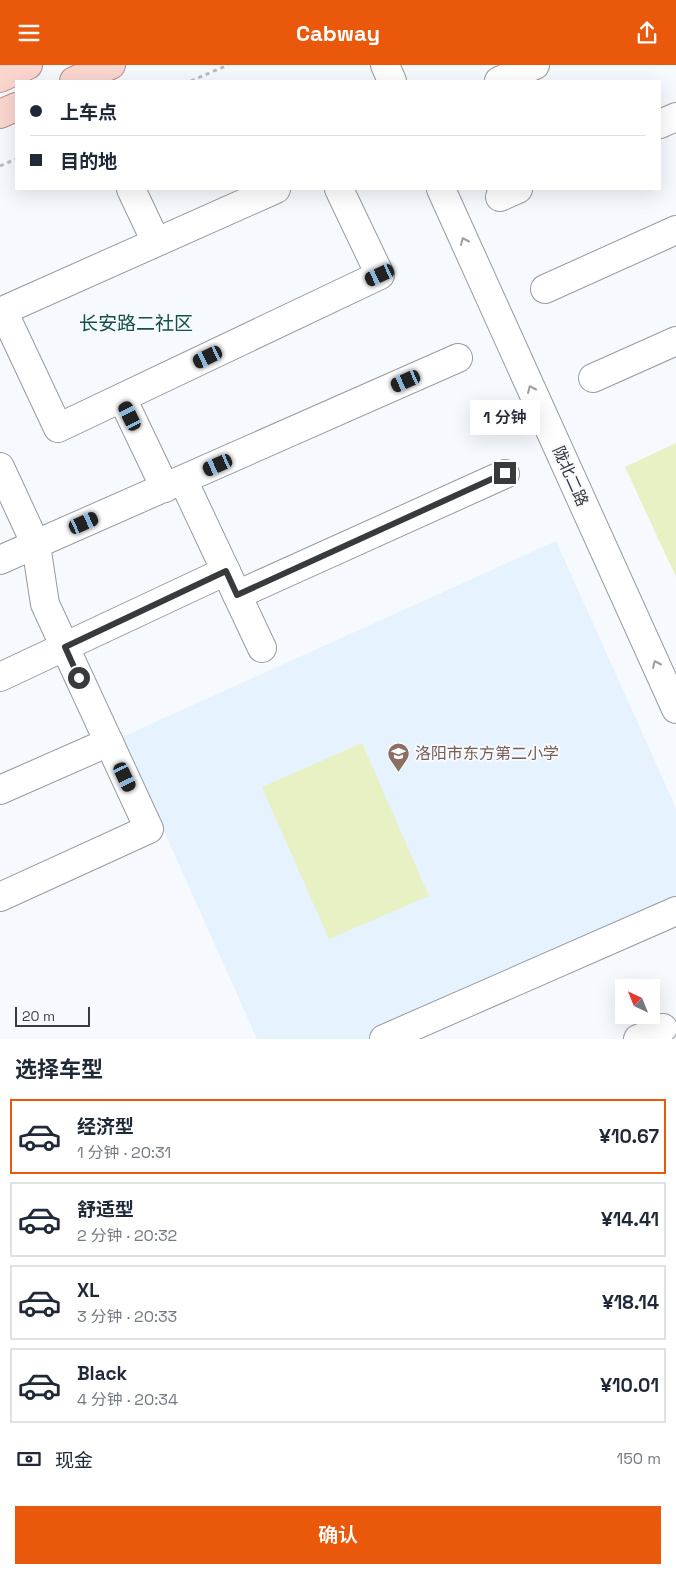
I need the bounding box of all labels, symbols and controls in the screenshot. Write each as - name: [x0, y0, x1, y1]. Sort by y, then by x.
- icon: menu: [15, 19, 43, 47]
- text: Cabway: [296, 19, 380, 47]
- icon: share: [633, 19, 661, 47]
- text: 上车点: [60, 100, 117, 125]
- text: 目的地: [60, 149, 117, 174]
- one-way arrow: [460, 237, 471, 246]
- car: [363, 262, 396, 288]
- district label: 长安路二社区: [79, 311, 193, 336]
- car: [191, 344, 224, 370]
- car: [389, 368, 422, 394]
- one-way arrow: [527, 385, 538, 394]
- car: [116, 399, 143, 433]
- callout: 1 分钟: [470, 401, 540, 435]
- text: 1 分钟: [483, 407, 527, 428]
- street label: 陇北二路: [548, 443, 593, 510]
- car: [201, 452, 234, 478]
- route end: [494, 462, 516, 484]
- car: [67, 510, 100, 536]
- one-way arrow: [652, 660, 662, 669]
- route start: [68, 667, 90, 689]
- school or university icon: 洛阳市东方第二小学: [387, 741, 411, 772]
- place label: 洛阳市东方第二小学: [415, 743, 559, 764]
- car: [111, 760, 138, 794]
- north arrow: [615, 979, 660, 1024]
- map controls: [615, 979, 660, 1024]
- scale bar: [15, 1004, 90, 1027]
- text: 20 m: [22, 1007, 55, 1025]
- text: 选择车型: [15, 1055, 103, 1083]
- icon: car: [17, 1114, 62, 1159]
- text: 经济型: [77, 1114, 134, 1139]
- text: ¥10.67: [599, 1124, 659, 1149]
- text: 1 分钟 · 20:31: [77, 1142, 171, 1163]
- icon: car: [17, 1197, 62, 1242]
- text: 舒适型: [77, 1197, 134, 1222]
- text: ¥14.41: [601, 1207, 659, 1232]
- text: 2 分钟 · 20:32: [77, 1225, 177, 1246]
- text: XL: [77, 1278, 100, 1303]
- icon: car: [17, 1280, 62, 1325]
- text: ¥18.14: [602, 1290, 659, 1315]
- text: 3 分钟 · 20:33: [77, 1306, 177, 1327]
- text: Black: [77, 1361, 127, 1386]
- icon: car: [17, 1363, 62, 1408]
- text: ¥10.01: [600, 1373, 659, 1398]
- text: 4 分钟 · 20:34: [77, 1389, 178, 1410]
- icon: cash: [15, 1445, 43, 1473]
- text: 现金: [55, 1448, 93, 1473]
- text: 150 m: [617, 1448, 661, 1469]
- button: 确认: [15, 1506, 661, 1564]

